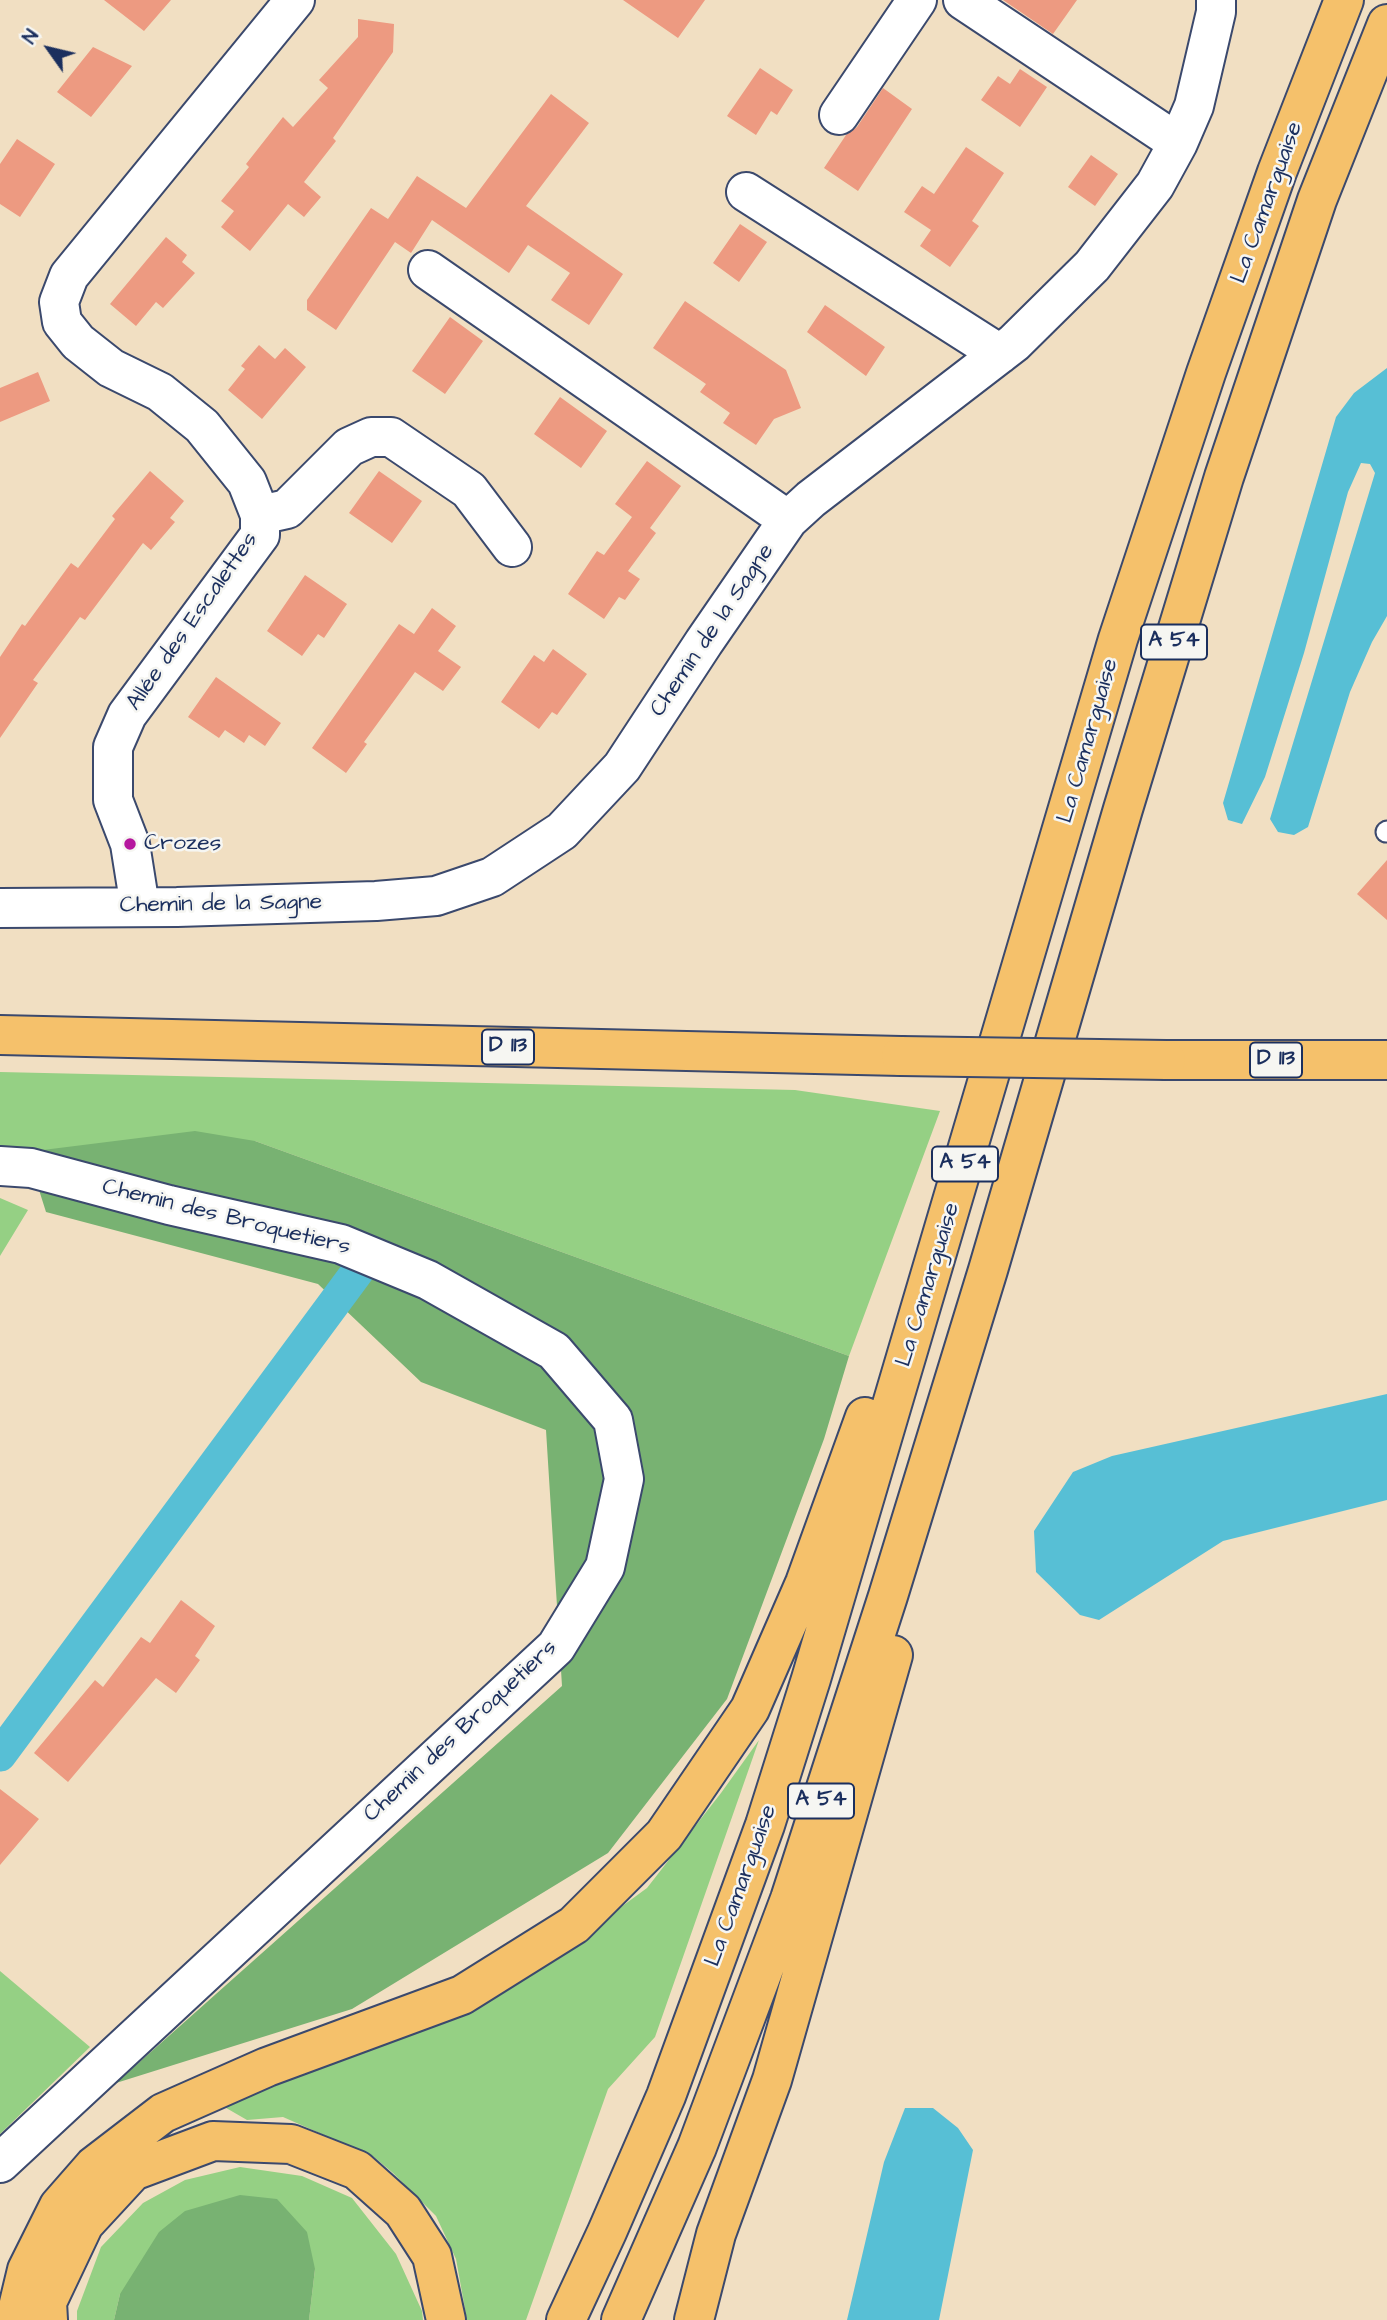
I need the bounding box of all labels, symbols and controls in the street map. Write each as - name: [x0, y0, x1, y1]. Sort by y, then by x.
- north arrow: [14, 14, 84, 84]
- text: N: [17, 24, 46, 49]
- street label: La Camarguaise: [1226, 118, 1310, 288]
- street label: Allée des Escalettes: [121, 528, 265, 716]
- street label: Chemin de la Sagne: [645, 539, 781, 723]
- road number: A 54: [1141, 624, 1207, 660]
- street label: La Camarguaise: [1052, 656, 1126, 826]
- place label: Crozes: [144, 830, 221, 858]
- marker: Crozes: [122, 836, 138, 852]
- street label: Chemin de la Sagne: [120, 889, 322, 921]
- road number: D 113: [482, 1030, 534, 1064]
- road number: D 113: [1250, 1042, 1302, 1078]
- road number: A 54: [932, 1146, 998, 1182]
- street label: Chemin des Broquetiers: [99, 1174, 353, 1262]
- street label: La Camarguaise: [891, 1200, 967, 1370]
- street label: Chemin des Broquetiers: [358, 1635, 564, 1829]
- road number: A 54: [788, 1784, 854, 1818]
- street label: La Camarguaise: [700, 1801, 784, 1971]

